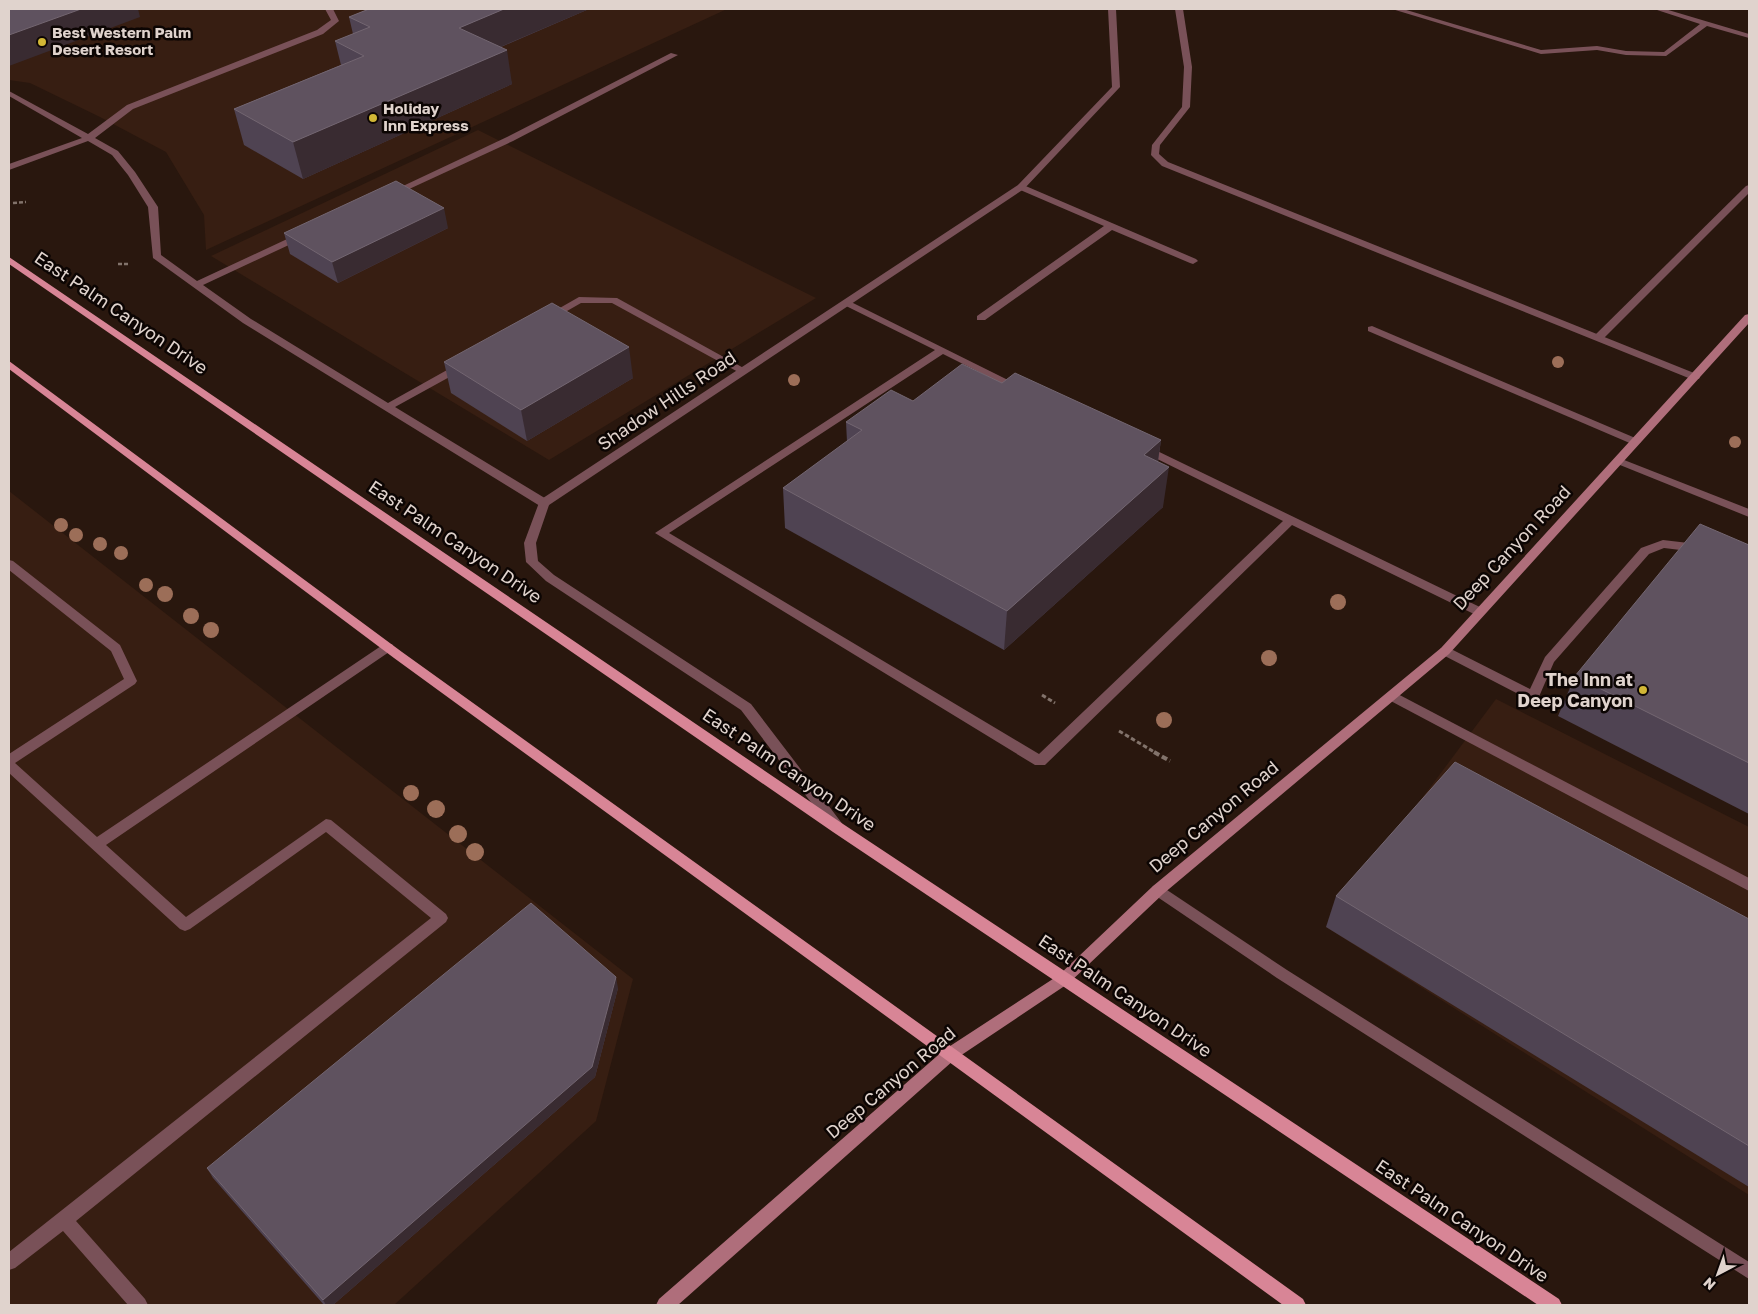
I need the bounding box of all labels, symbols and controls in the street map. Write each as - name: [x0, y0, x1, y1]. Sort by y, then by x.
- place label: Best Western Palm Desert Resort: [52, 23, 191, 58]
- marker: Best Western Palm Desert Resort: [36, 36, 48, 48]
- place label: Holiday Inn Express: [383, 99, 469, 134]
- marker: Holiday Inn Express: [367, 112, 379, 124]
- street label: East Palm Canyon Drive: [31, 246, 212, 378]
- street label: Shadow Hills Road: [593, 346, 740, 455]
- street label: East Palm Canyon Drive: [365, 475, 546, 607]
- street label: Deep Canyon Road: [1448, 480, 1575, 614]
- place label: The Inn at Deep Canyon: [1517, 668, 1633, 711]
- marker: The Inn at Deep Canyon: [1637, 684, 1649, 696]
- street label: East Palm Canyon Drive: [699, 703, 880, 835]
- street label: Deep Canyon Road: [1144, 756, 1283, 877]
- street label: East Palm Canyon Drive: [1035, 929, 1216, 1061]
- street label: Deep Canyon Road: [821, 1022, 960, 1143]
- street label: East Palm Canyon Drive: [1372, 1154, 1553, 1286]
- north arrow: [1693, 1249, 1743, 1299]
- text: N: [1700, 1274, 1719, 1294]

